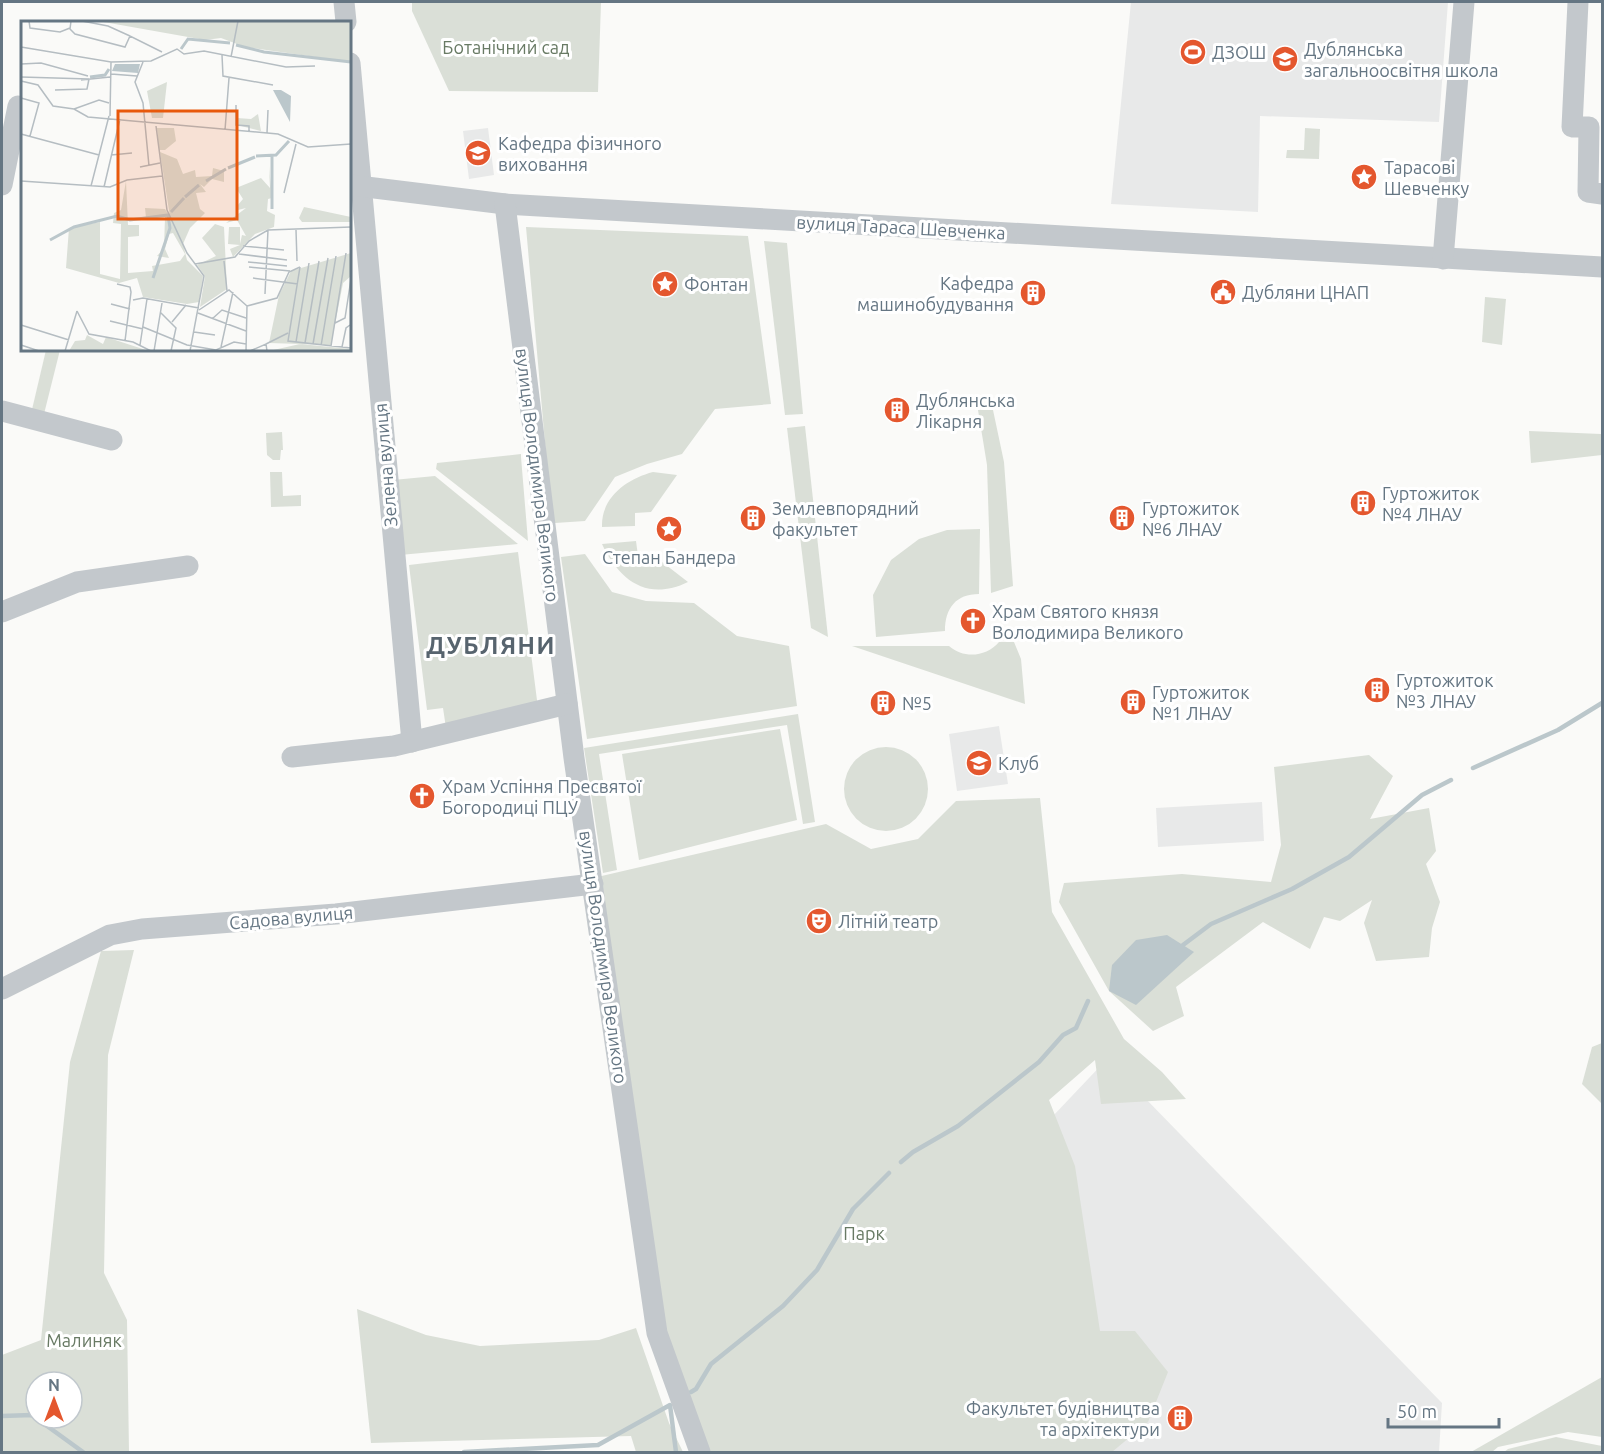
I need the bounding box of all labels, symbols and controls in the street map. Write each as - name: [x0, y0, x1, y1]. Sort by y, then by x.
- inset map: [21, 21, 351, 351]
- park label: Ботанічний сад: [442, 37, 570, 57]
- sports icon: ДЗОШ: [1178, 37, 1208, 67]
- place label: Дублянська загальноосвітня школа: [1304, 39, 1499, 80]
- place label: ДЗОШ: [1212, 42, 1266, 62]
- school or university icon: Дублянська загальноосвітня школа: [1270, 44, 1300, 74]
- place label: Кафедра фізичного виховання: [498, 133, 662, 174]
- school or university icon: Кафедра фізичного виховання: [463, 138, 493, 168]
- place label: Тарасові Шевченку: [1384, 157, 1470, 198]
- place icon: Тарасові Шевченку: [1349, 162, 1379, 192]
- street label: вулиця Тараса Шевченка: [796, 212, 1006, 242]
- place icon: Фонтан: [650, 269, 680, 299]
- place label: Кафедра машинобудування: [857, 273, 1014, 314]
- place label: Фонтан: [684, 274, 748, 294]
- public building icon: Дубляни ЦНАП: [1208, 277, 1238, 307]
- building icon: Кафедра машинобудування: [1018, 278, 1048, 308]
- place label: Дубляни ЦНАП: [1242, 282, 1369, 302]
- street label: вулиця Володимира Великого: [513, 347, 563, 603]
- place label: Дублянська Лікарня: [916, 390, 1015, 431]
- building icon: Дублянська Лікарня: [882, 395, 912, 425]
- street label: Зелена вулиця: [370, 402, 400, 528]
- place label: Гуртожиток №4 ЛНАУ: [1382, 483, 1479, 524]
- building icon: Гуртожиток №4 ЛНАУ: [1348, 488, 1378, 518]
- place label: Землевпорядний факультет: [772, 498, 919, 539]
- place label: Гуртожиток №6 ЛНАУ: [1142, 498, 1239, 539]
- building icon: Землевпорядний факультет: [738, 503, 768, 533]
- building icon: Гуртожиток №6 ЛНАУ: [1107, 503, 1137, 533]
- place icon: Степан Бандера: [654, 514, 684, 544]
- place label: Степан Бандера: [602, 547, 736, 567]
- place label: Храм Святого князя Володимира Великого: [992, 601, 1184, 642]
- church icon: Храм Святого князя Володимира Великого: [958, 606, 988, 636]
- district label: ДУБЛЯНИ: [426, 632, 556, 659]
- place label: Гуртожиток №3 ЛНАУ: [1396, 670, 1493, 711]
- building icon: Гуртожиток №3 ЛНАУ: [1362, 675, 1392, 705]
- place label: Гуртожиток №1 ЛНАУ: [1152, 682, 1249, 723]
- building icon: Гуртожиток №1 ЛНАУ: [1118, 687, 1148, 717]
- building icon: №5: [868, 688, 898, 718]
- place label: №5: [902, 693, 932, 713]
- school or university icon: Клуб: [964, 748, 994, 778]
- place label: Клуб: [998, 753, 1039, 773]
- place label: Храм Успіння Пресвятої Богородиці ПЦУ: [442, 776, 642, 817]
- church icon: Храм Успіння Пресвятої Богородиці ПЦУ: [407, 781, 437, 811]
- street label: вулиця Володимира Великого: [576, 829, 632, 1085]
- street label: Садова вулиця: [228, 902, 354, 932]
- theatre icon: Літній театр: [804, 906, 834, 936]
- place label: Літній театр: [838, 911, 938, 931]
- park label: Парк: [843, 1223, 885, 1243]
- park label: Малиняк: [46, 1330, 122, 1350]
- north arrow: [24, 1370, 84, 1430]
- text: N: [48, 1376, 60, 1394]
- scale bar: [1388, 1391, 1499, 1429]
- place label: Факультет будівництва та архітектури: [966, 1398, 1160, 1439]
- text: 50 m: [1397, 1401, 1437, 1421]
- building icon: Факультет будівництва та архітектури: [1165, 1403, 1195, 1433]

